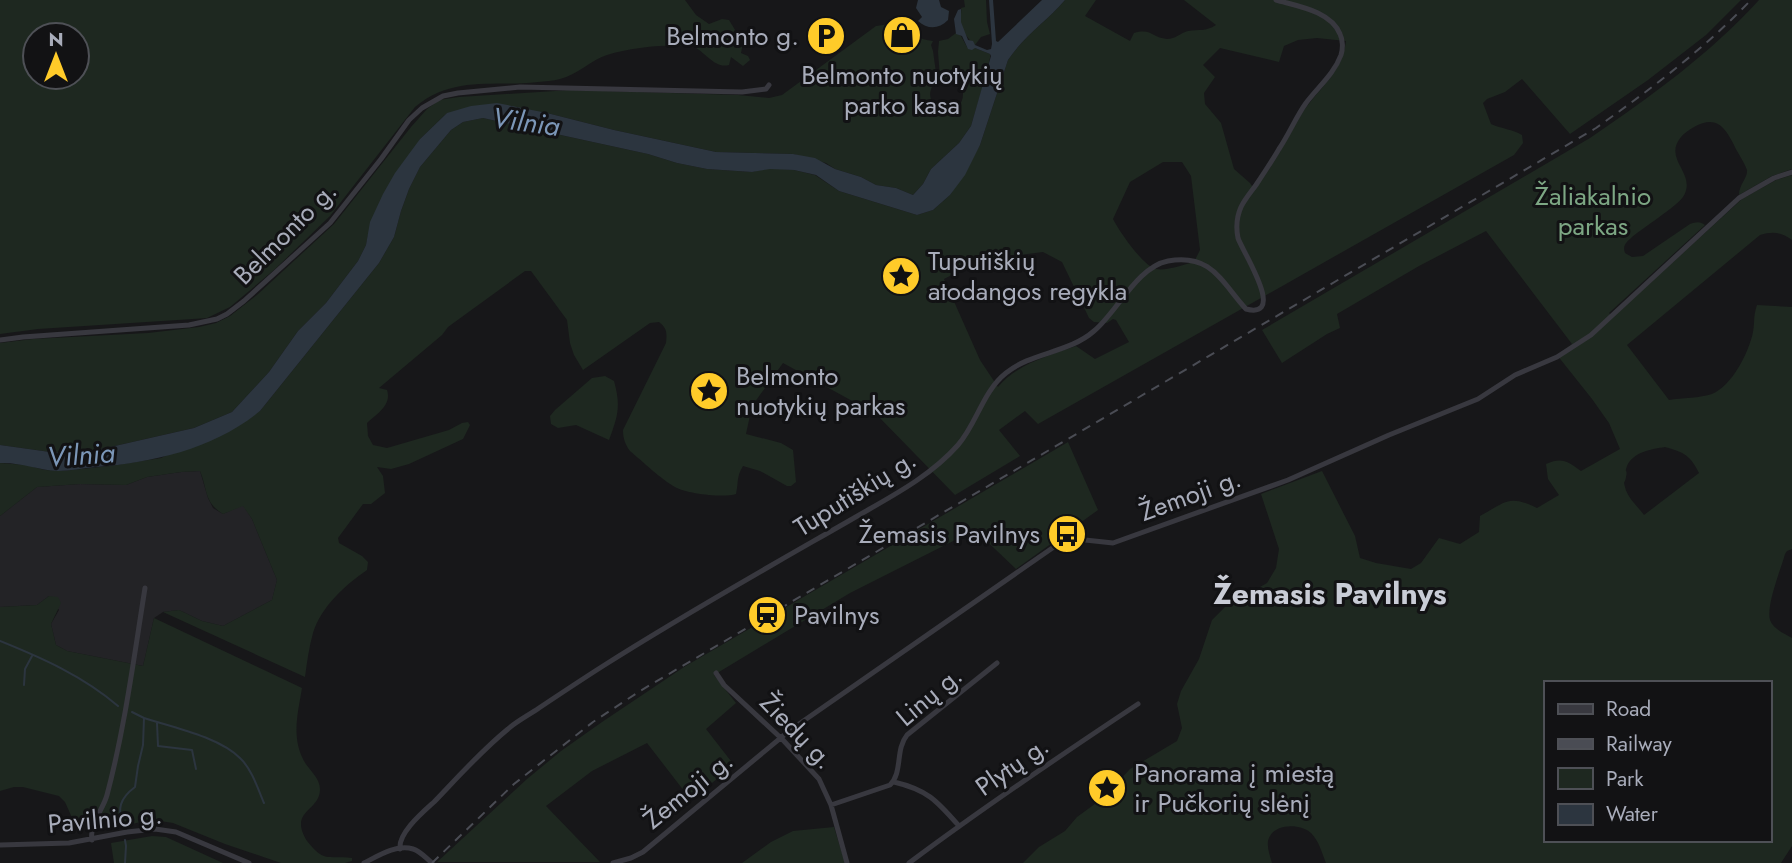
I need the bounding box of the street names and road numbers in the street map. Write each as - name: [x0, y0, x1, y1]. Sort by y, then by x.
- street label: Belmonto g.: [225, 173, 345, 293]
- street label: Tuputiškių g.: [786, 440, 924, 546]
- street label: Žemoji g.: [1134, 459, 1246, 531]
- street label: Linų g.: [888, 657, 970, 735]
- street label: Žiedų g.: [751, 684, 843, 778]
- street label: Plytų g.: [968, 727, 1056, 805]
- street label: Žemoji g.: [635, 742, 741, 838]
- street label: Pavilnio g.: [46, 795, 164, 843]

